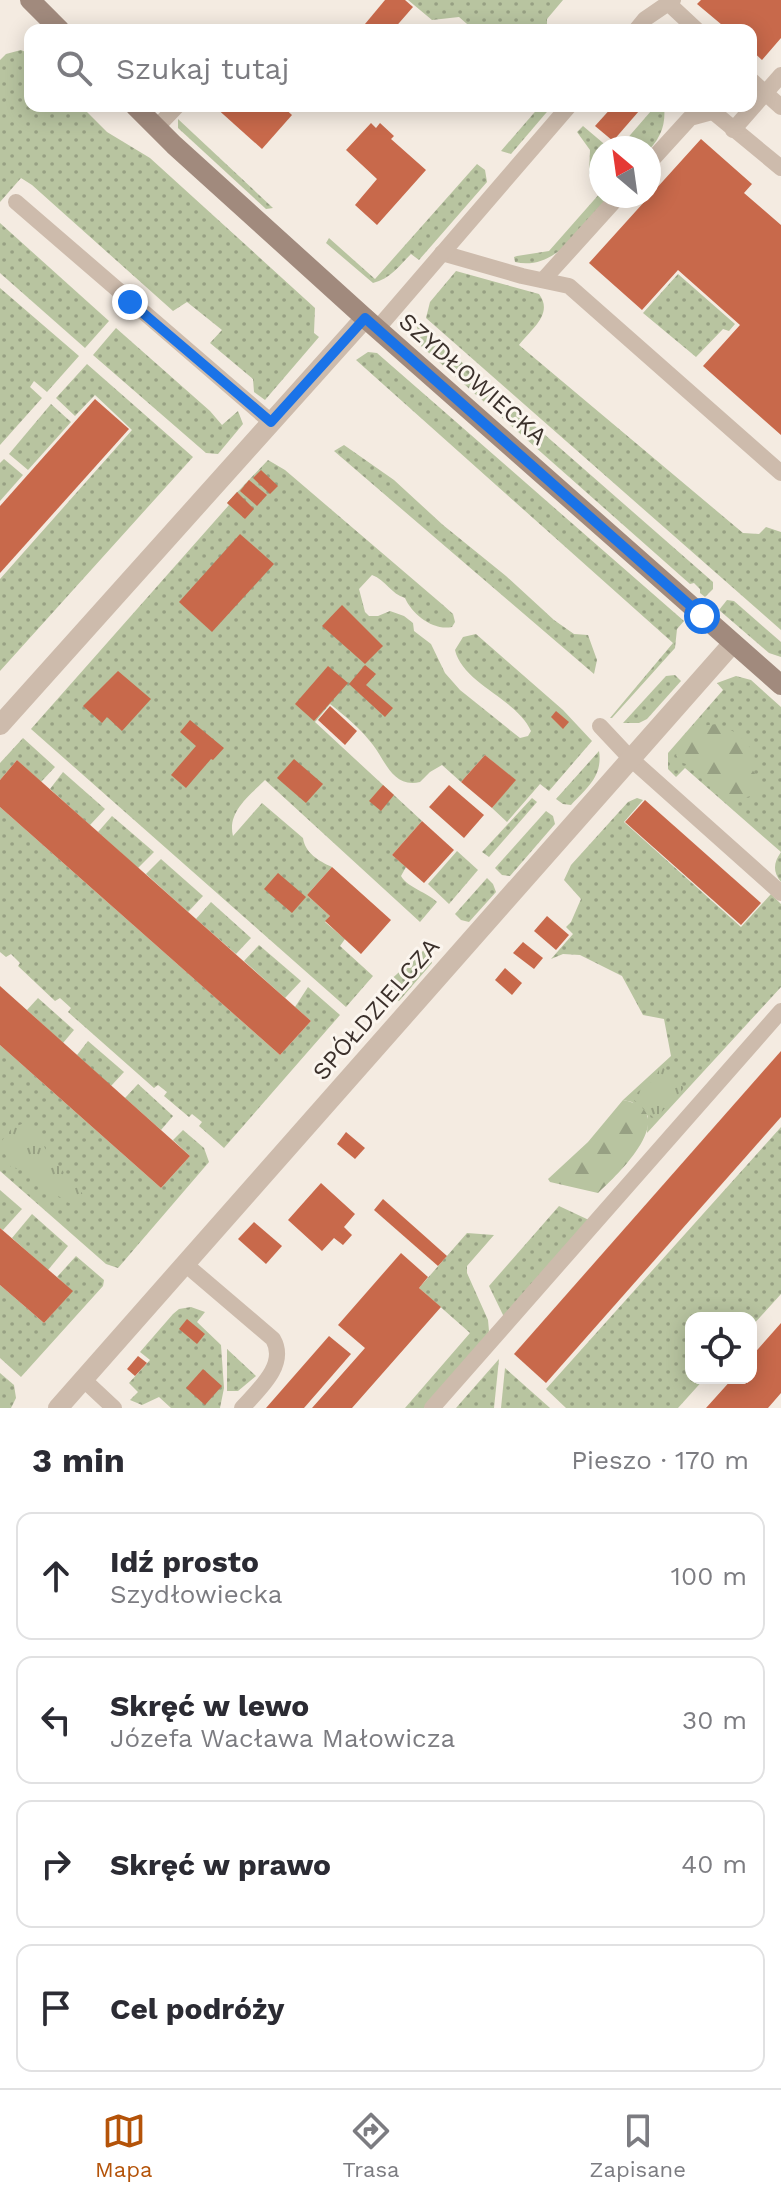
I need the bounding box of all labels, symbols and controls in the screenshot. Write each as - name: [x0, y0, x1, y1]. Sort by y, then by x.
- search box: [24, 24, 757, 112]
- icon: search: [52, 46, 96, 90]
- text: Szukaj tutaj: [116, 51, 290, 86]
- north arrow: [589, 136, 661, 208]
- route end: [112, 284, 148, 320]
- street label: SZYDŁOWIECKA: [393, 307, 553, 451]
- route start: [684, 598, 720, 634]
- street label: SPÓŁDZIELCZA: [307, 932, 445, 1086]
- map controls: [685, 1312, 757, 1384]
- button: locate: [685, 1312, 757, 1384]
- text: 3 min: [32, 1440, 125, 1480]
- text: Pieszo · 170 m: [571, 1445, 749, 1475]
- text: Idź prosto: [110, 1544, 259, 1579]
- icon: ahead: [34, 1554, 78, 1598]
- text: 100 m: [671, 1561, 747, 1591]
- text: Szydłowiecka: [110, 1579, 282, 1609]
- text: Skręć w lewo: [110, 1688, 309, 1723]
- icon: left: [34, 1698, 78, 1742]
- text: 30 m: [682, 1705, 747, 1735]
- text: Józefa Wacława Małowicza: [110, 1723, 455, 1753]
- icon: right: [34, 1842, 78, 1886]
- text: Skręć w prawo: [110, 1847, 331, 1882]
- text: 40 m: [681, 1849, 747, 1879]
- icon: arrive: [34, 1986, 78, 2030]
- text: Cel podróży: [110, 1991, 284, 2026]
- tab: Mapa: [95, 2109, 152, 2182]
- tab: Trasa: [343, 2109, 399, 2182]
- tab: Zapisane: [590, 2109, 686, 2182]

